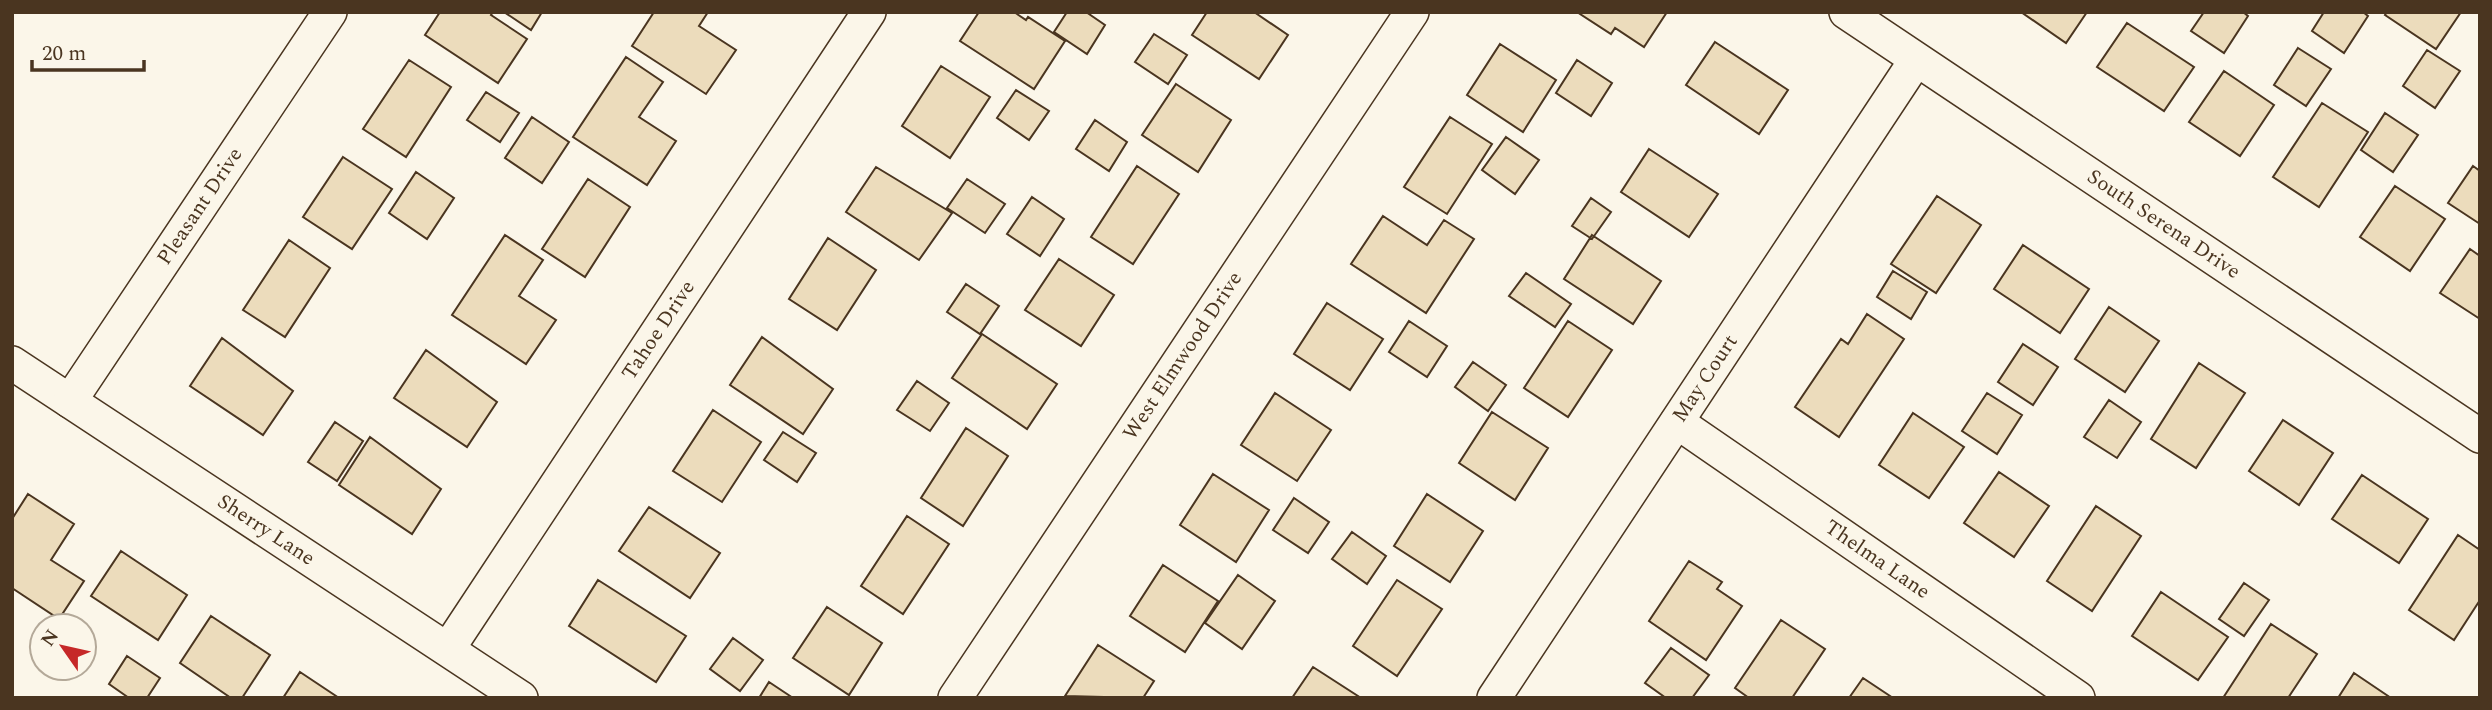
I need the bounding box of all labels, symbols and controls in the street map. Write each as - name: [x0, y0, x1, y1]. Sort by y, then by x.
- scale bar: [32, 28, 144, 72]
- text: 20 m: [42, 38, 86, 70]
- street label: Pleasant Drive: [149, 141, 251, 272]
- street label: South Serena Drive: [2080, 161, 2247, 287]
- street label: West Elmwood Drive: [1115, 265, 1251, 447]
- street label: Tahoe Drive: [614, 274, 703, 387]
- street label: May Court: [1664, 328, 1746, 429]
- street label: Sherry Lane: [211, 486, 321, 574]
- street label: Thelma Lane: [1818, 512, 1937, 608]
- north arrow: [28, 612, 98, 682]
- text: N: [34, 624, 67, 653]

